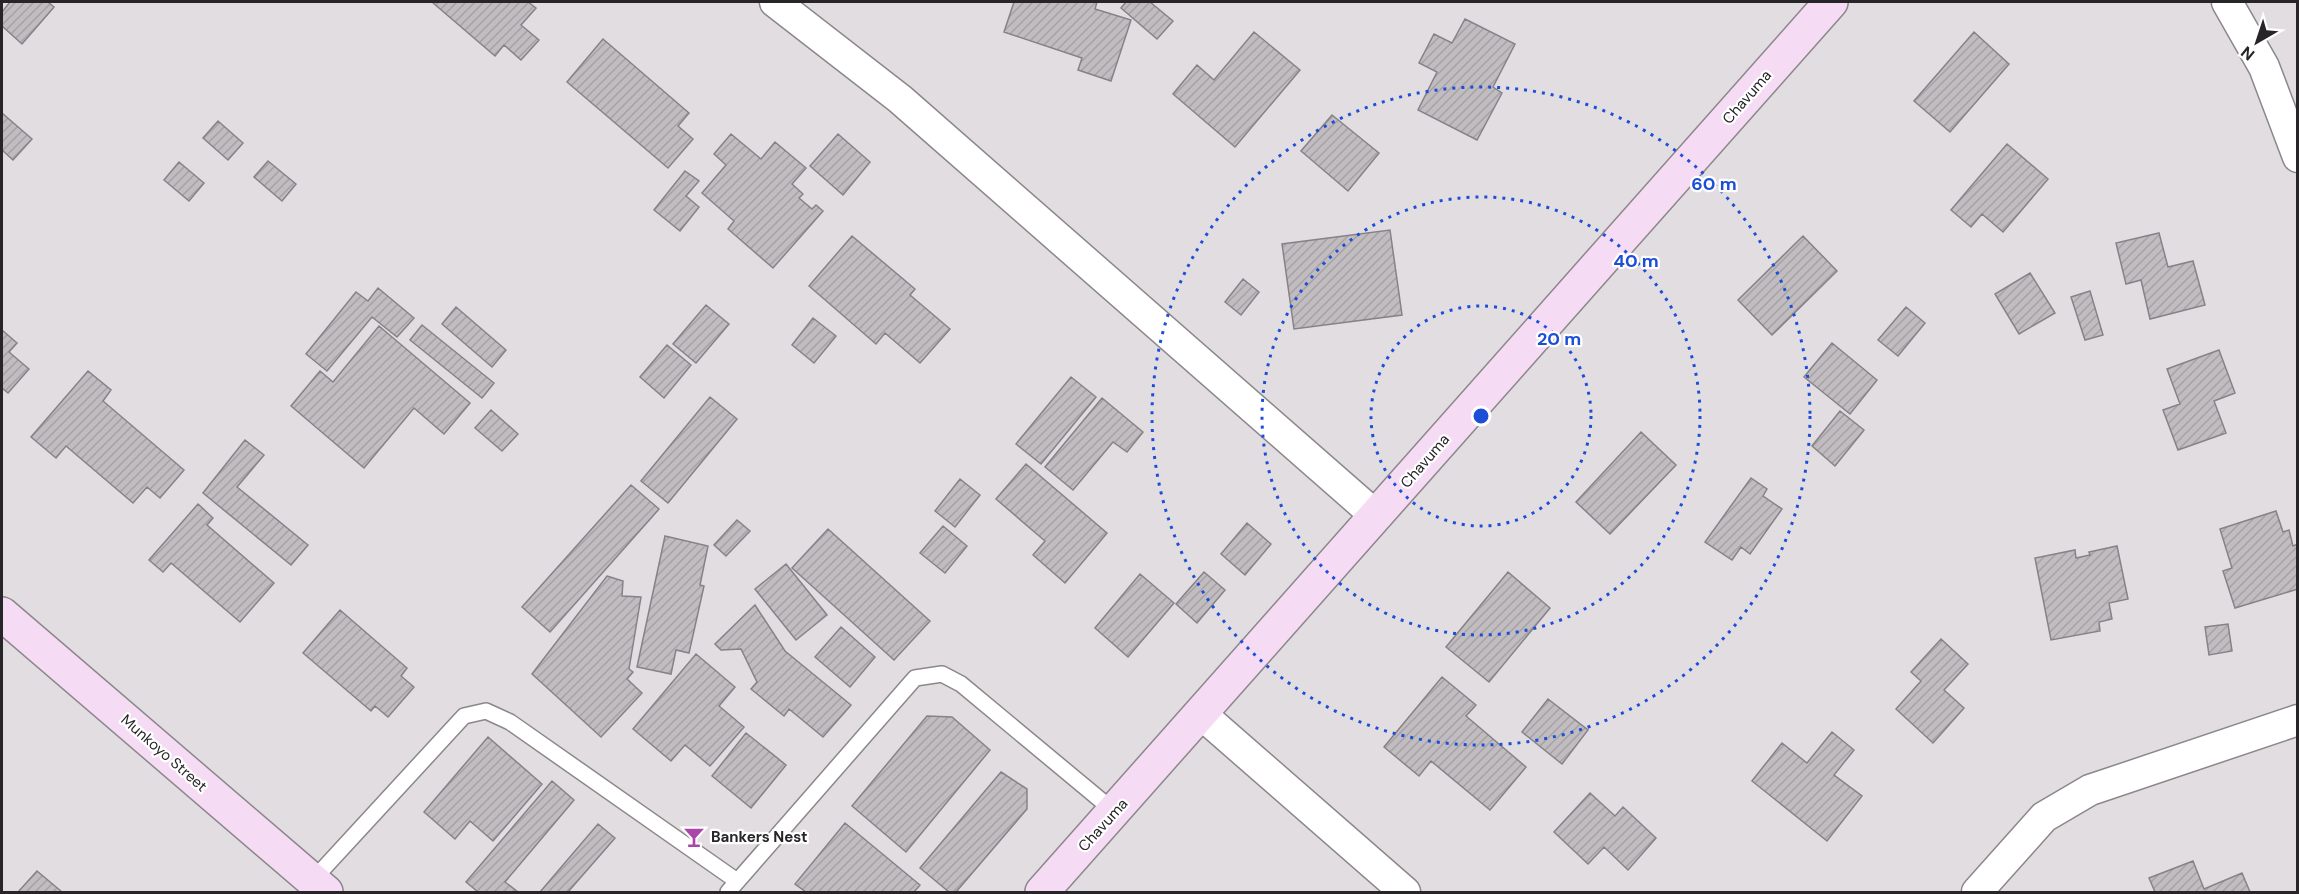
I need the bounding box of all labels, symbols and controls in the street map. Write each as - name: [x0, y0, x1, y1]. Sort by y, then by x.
- north arrow: [2227, 12, 2287, 72]
- text: N: [2237, 41, 2259, 65]
- street label: Chavuma: [1718, 66, 1776, 128]
- text: 60 m: [1691, 172, 1737, 196]
- text: 40 m: [1613, 249, 1659, 273]
- text: 20 m: [1537, 327, 1581, 351]
- centre of rings: [1471, 406, 1491, 426]
- street label: Chavuma: [1396, 430, 1454, 492]
- street label: Munkoyo Street: [117, 710, 211, 796]
- street label: Chavuma: [1074, 794, 1132, 856]
- bar icon: Bankers Nest: [682, 825, 706, 849]
- place label: Bankers Nest: [711, 827, 808, 847]

